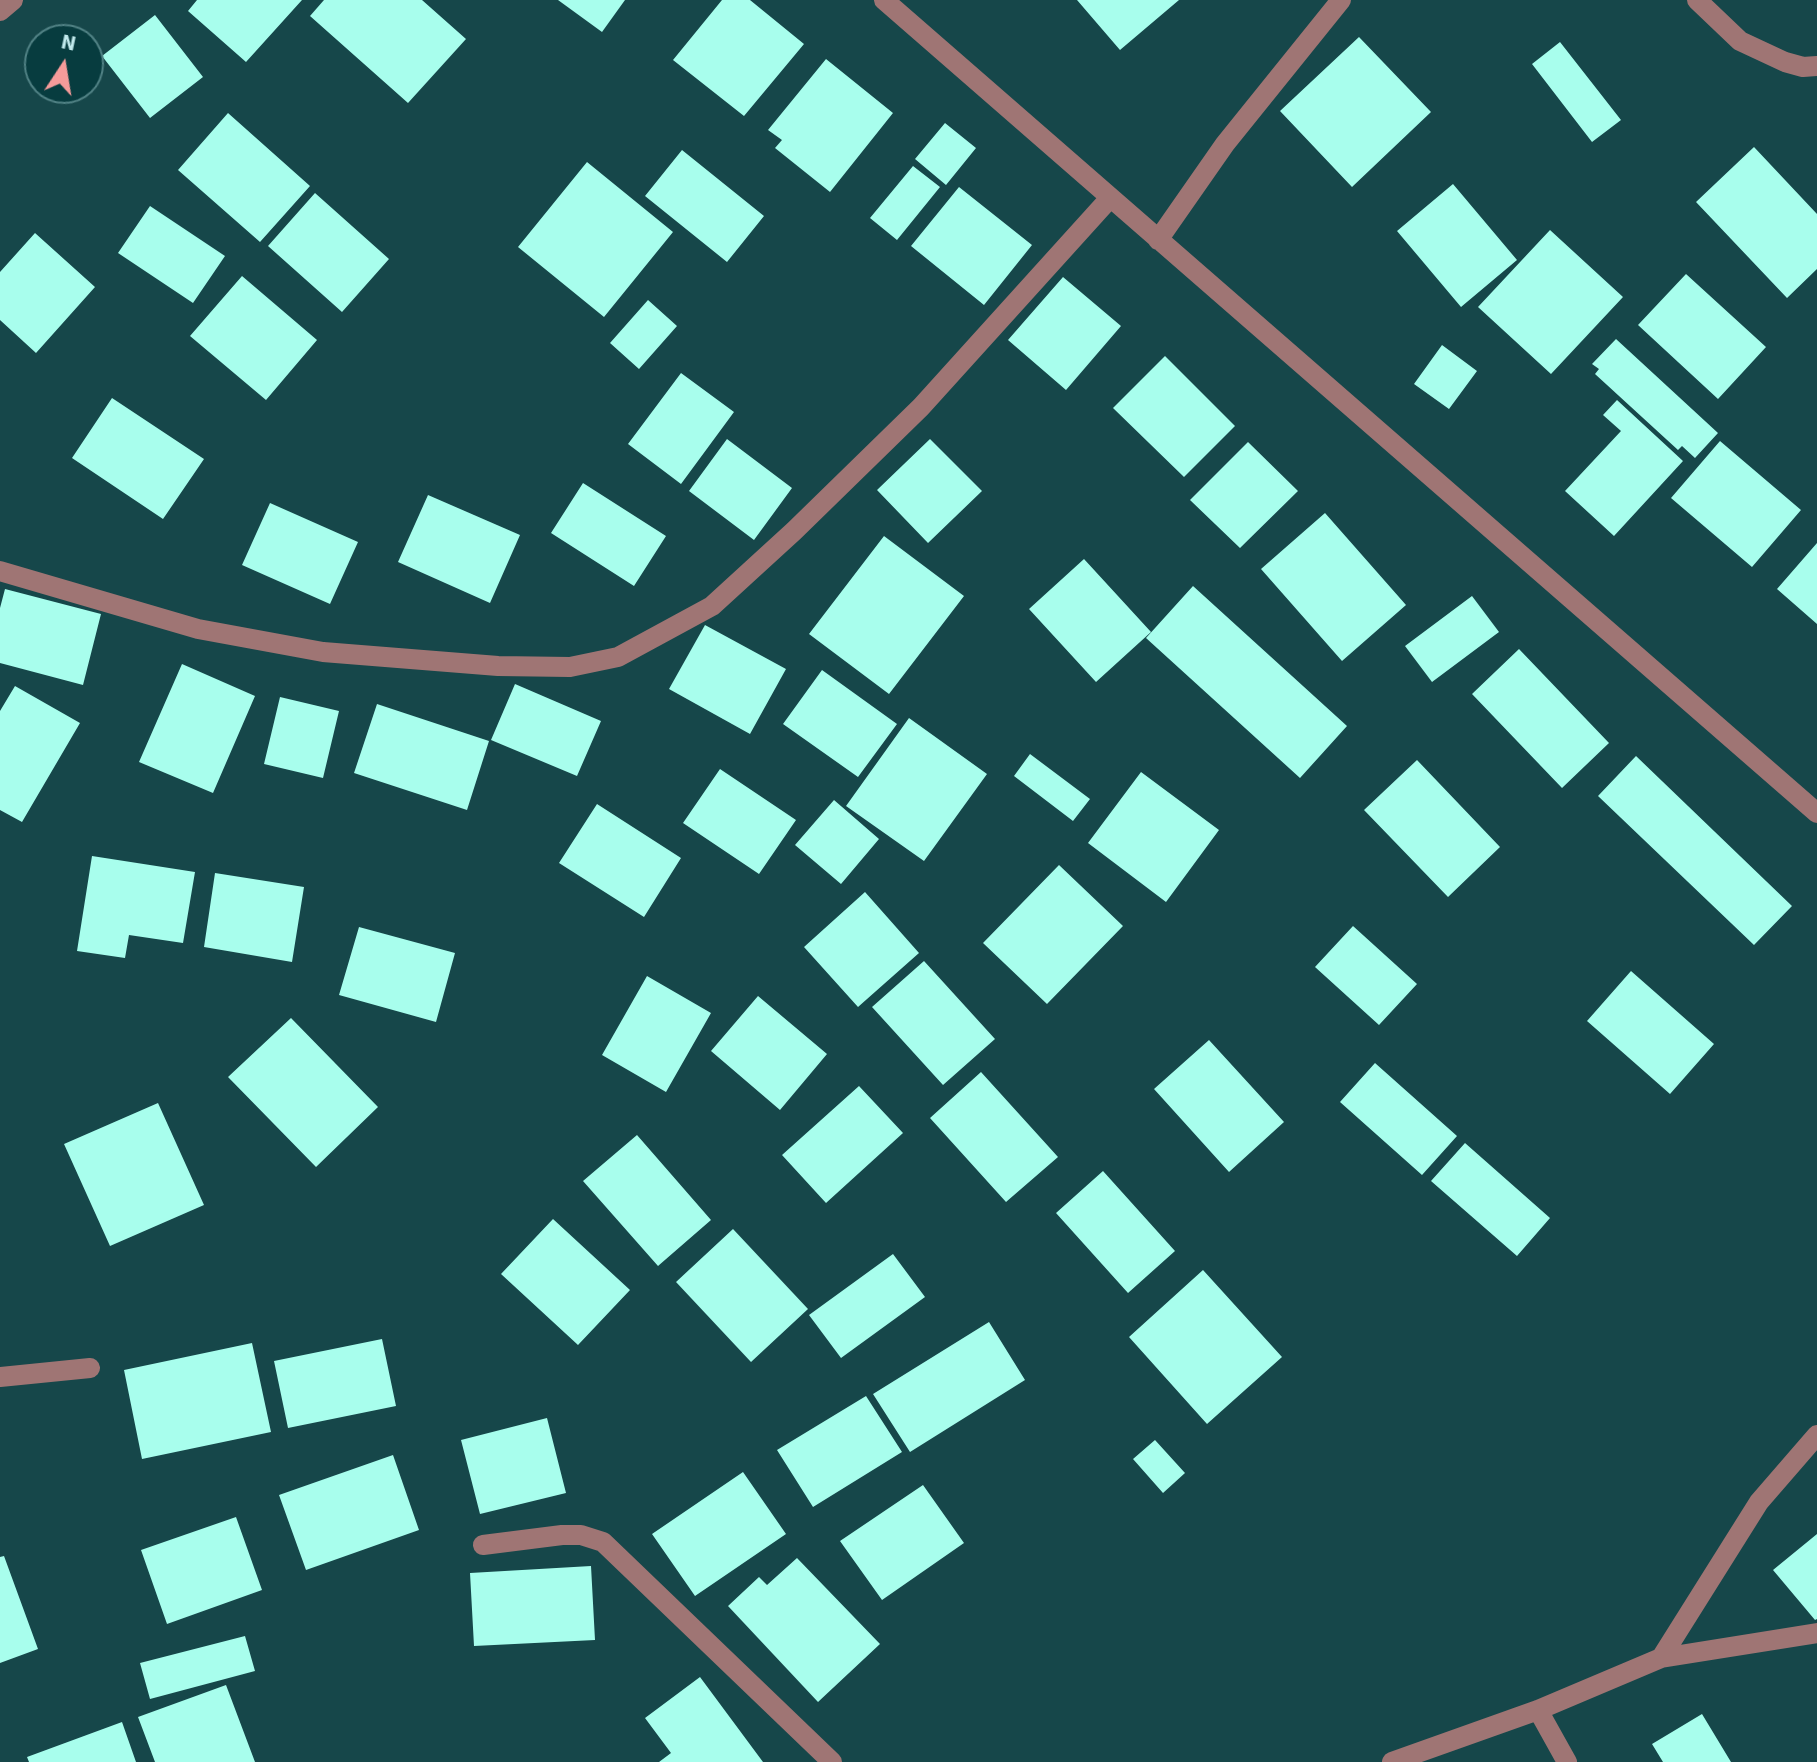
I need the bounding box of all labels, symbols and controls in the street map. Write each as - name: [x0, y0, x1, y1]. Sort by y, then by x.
- north arrow: [24, 24, 104, 104]
- text: N: [58, 25, 79, 60]

